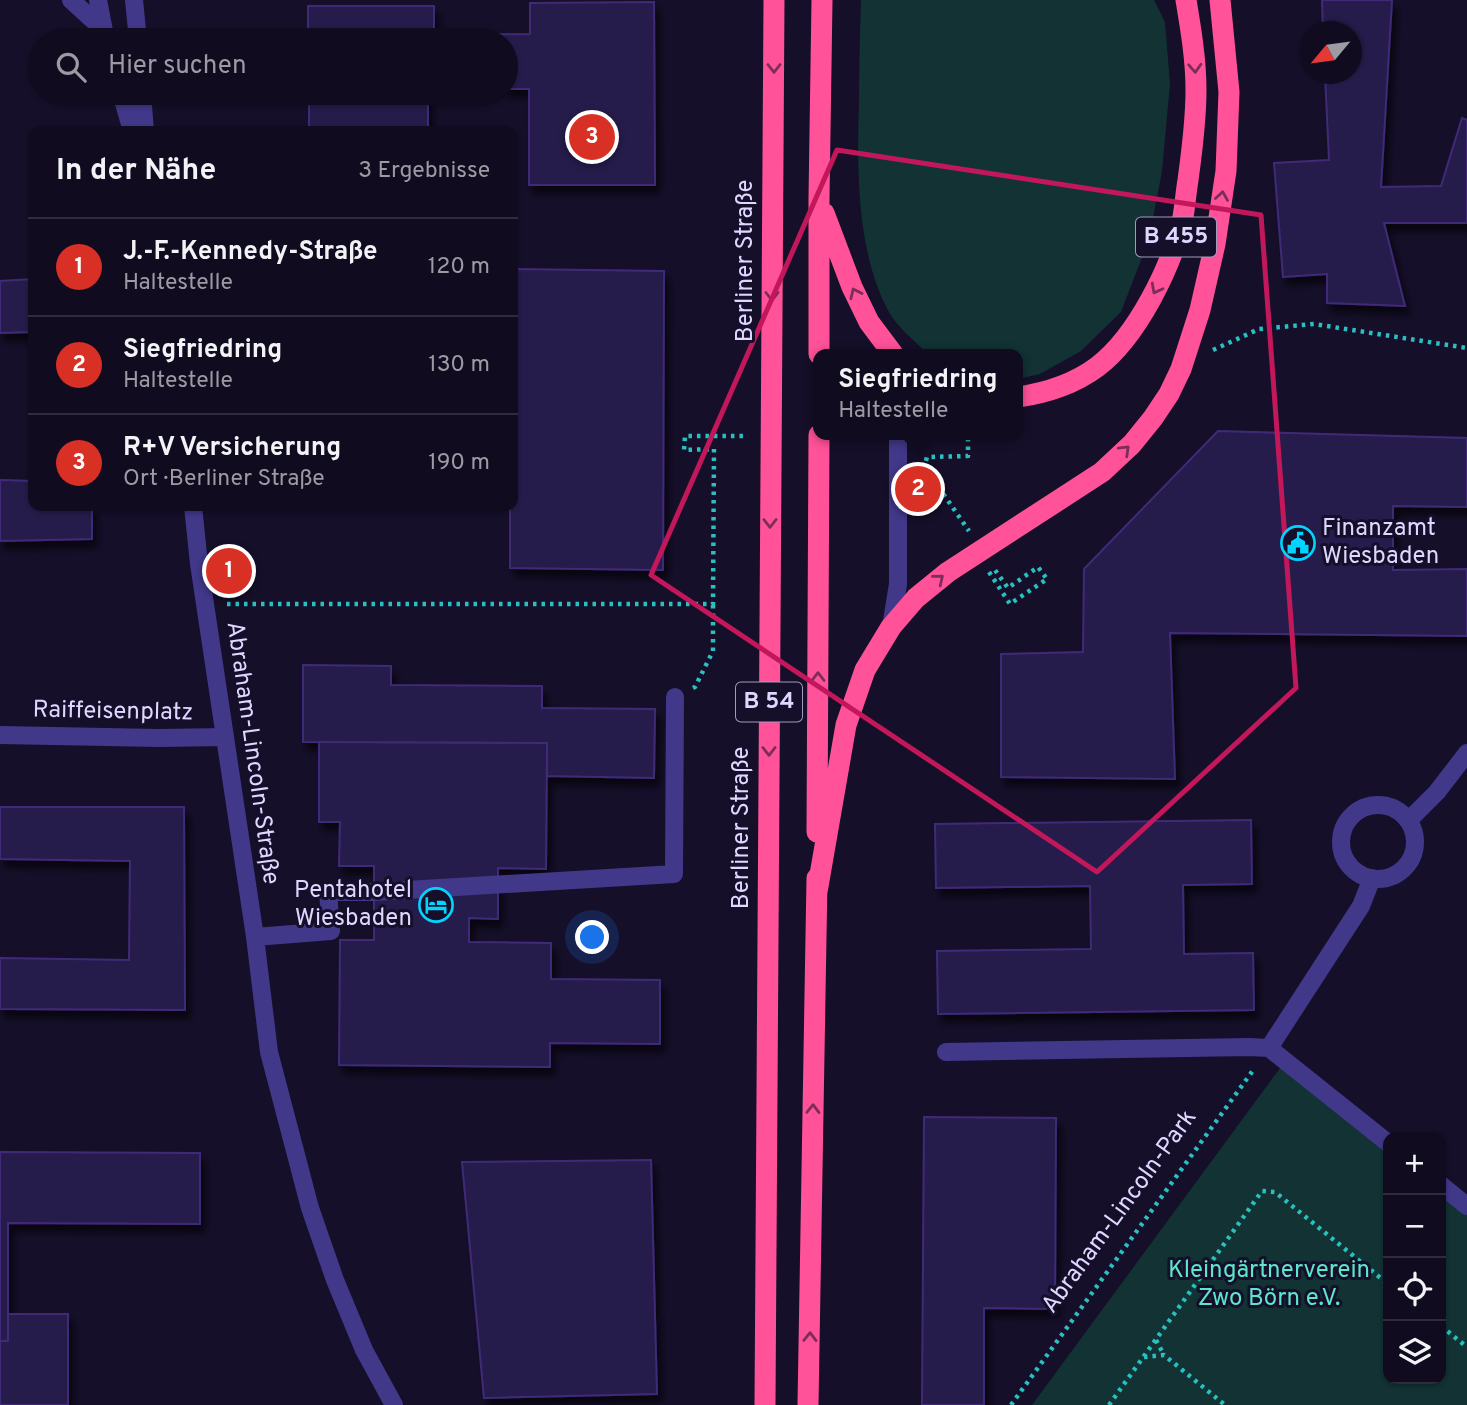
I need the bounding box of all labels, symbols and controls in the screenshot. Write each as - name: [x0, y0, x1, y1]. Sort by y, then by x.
- north arrow: [1299, 21, 1362, 84]
- search box: [28, 28, 518, 105]
- icon: search: [52, 48, 90, 86]
- text: Hier suchen: [108, 50, 247, 83]
- one-way arrow: [1187, 62, 1202, 73]
- one-way arrow: [766, 63, 782, 74]
- pin: 3: [569, 111, 615, 163]
- text: In der Nähe: [56, 153, 216, 190]
- text: 3 Ergebnisse: [358, 157, 490, 186]
- street label: Berliner Straße: [731, 180, 761, 342]
- one-way arrow: [1214, 190, 1229, 202]
- road number: B 455: [1136, 218, 1216, 256]
- text: J.-F.-Kennedy-Straße: [123, 236, 378, 269]
- text: 1: [74, 253, 84, 282]
- text: 120 m: [428, 253, 490, 282]
- text: Haltestelle: [123, 269, 233, 298]
- one-way arrow: [1150, 282, 1164, 294]
- one-way arrow: [849, 288, 863, 300]
- one-way arrow: [764, 291, 780, 301]
- text: Siegfriedring: [123, 334, 282, 367]
- popup: [813, 349, 1023, 440]
- text: 2: [72, 351, 86, 380]
- text: 130 m: [428, 351, 490, 380]
- text: Siegfriedring: [838, 364, 998, 397]
- text: Haltestelle: [123, 367, 233, 396]
- text: Haltestelle: [838, 397, 948, 426]
- text: R+V Versicherung: [123, 432, 341, 465]
- one-way arrow: [1117, 445, 1130, 458]
- text: 3: [72, 449, 86, 478]
- text: 190 m: [428, 449, 490, 478]
- pin: 2: [895, 463, 941, 515]
- text: Ort · Berliner Straße: [123, 465, 325, 494]
- place label: Finanzamt Wiesbaden: [1322, 514, 1439, 572]
- one-way arrow: [763, 518, 778, 529]
- public building icon: Finanzamt Wiesbaden: [1279, 524, 1317, 562]
- pin: 1: [206, 545, 252, 597]
- one-way arrow: [932, 575, 944, 588]
- street label: Abraham-Lincoln-Straße: [219, 620, 285, 886]
- one-way arrow: [810, 671, 826, 682]
- road number: B 54: [736, 682, 802, 722]
- street label: Raiffeisenplatz: [32, 696, 194, 728]
- one-way arrow: [761, 746, 777, 756]
- street label: Berliner Straße: [727, 747, 757, 909]
- place label: Pentahotel Wiesbaden: [294, 876, 412, 934]
- hotel icon: Pentahotel Wiesbaden: [417, 886, 455, 924]
- your location: [575, 920, 609, 954]
- one-way arrow: [806, 1104, 821, 1115]
- street label: Abraham-Lincoln-Park: [1036, 1104, 1204, 1320]
- map controls: [1383, 1132, 1446, 1384]
- button: +: [1383, 1132, 1446, 1195]
- button: −: [1383, 1195, 1446, 1258]
- park label: Kleingärtnerverein Zwo Börn e.V.: [1168, 1256, 1370, 1314]
- button: locate: [1383, 1258, 1446, 1321]
- button: layers: [1383, 1321, 1446, 1384]
- one-way arrow: [802, 1331, 817, 1342]

